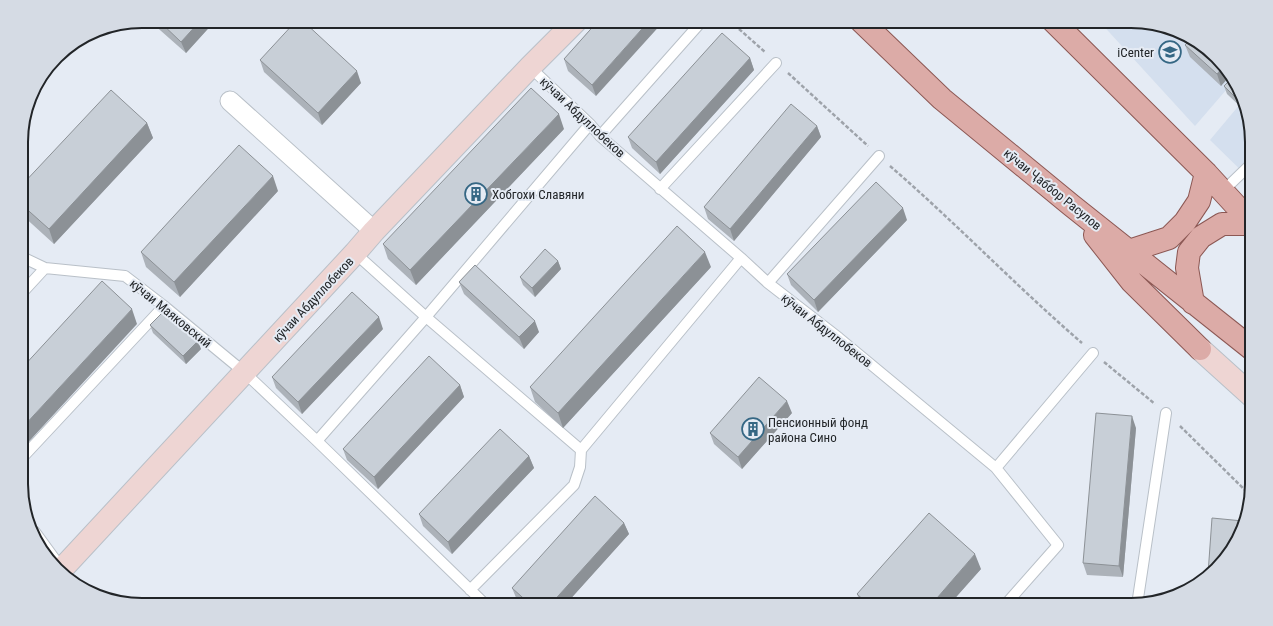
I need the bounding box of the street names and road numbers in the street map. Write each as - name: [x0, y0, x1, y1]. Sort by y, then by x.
- street label: кӯчаи Абдуллобеков: [537, 74, 628, 161]
- street label: кӯчаи Ҷаббор Расулов: [1001, 145, 1104, 233]
- street label: кӯчаи Абдуллобеков: [270, 254, 357, 345]
- street label: кӯчаи Маяковский: [127, 276, 215, 351]
- street label: кӯчаи Абдуллобеков: [778, 290, 875, 370]

